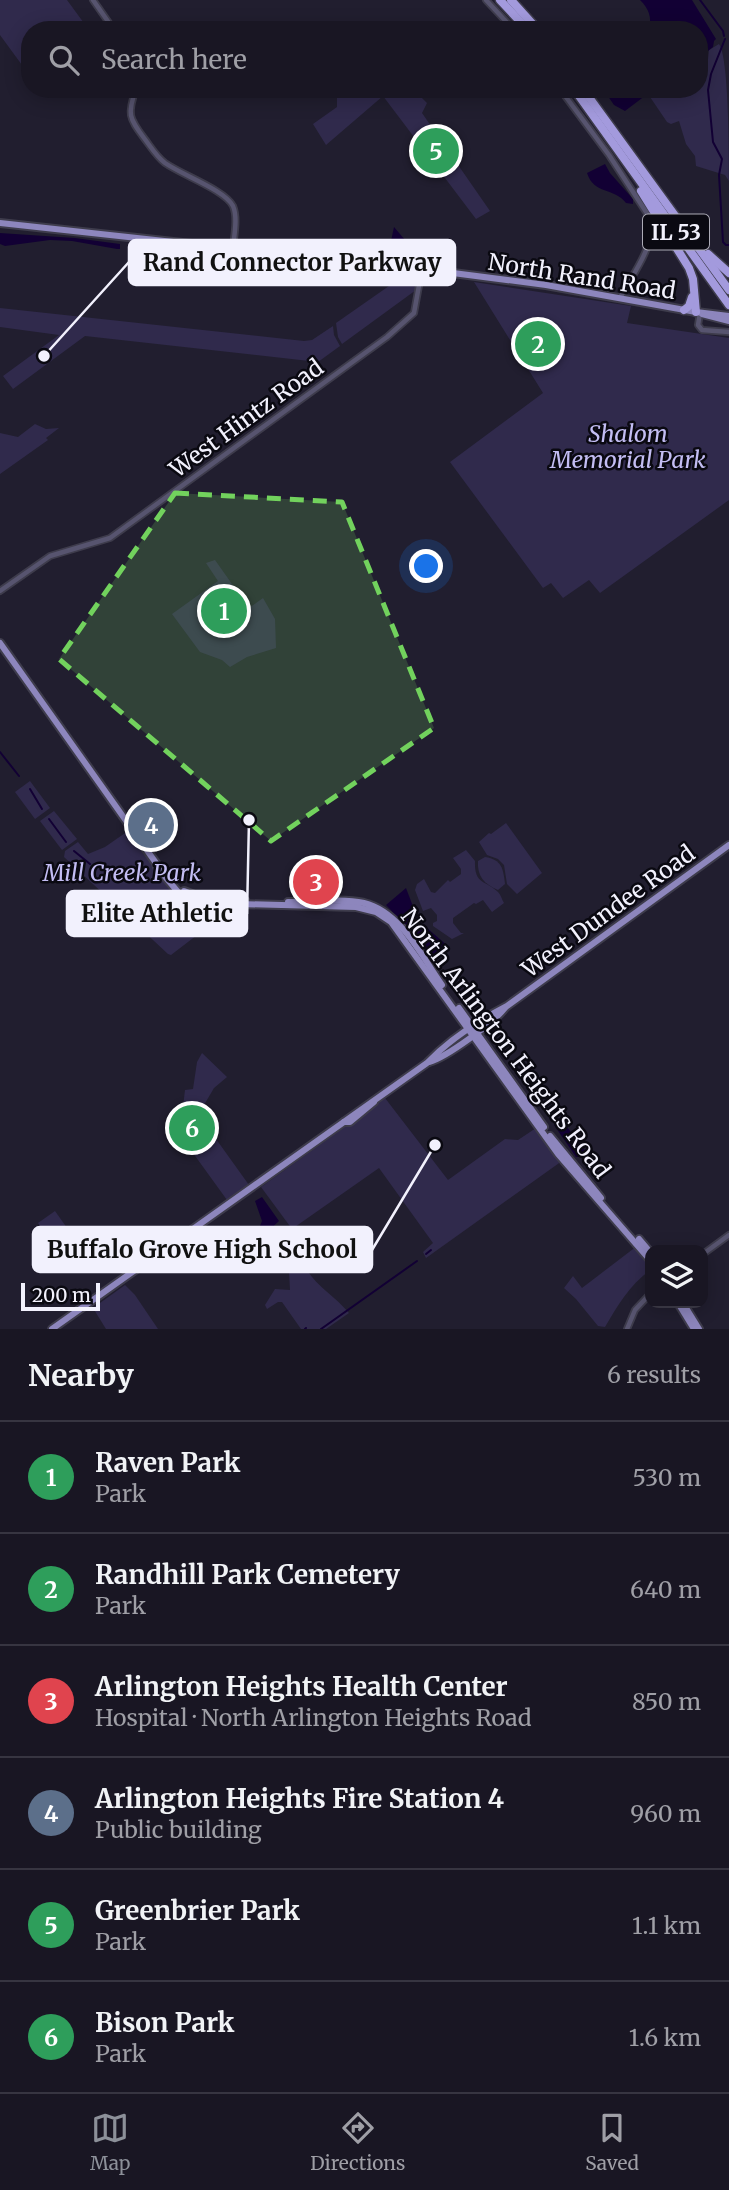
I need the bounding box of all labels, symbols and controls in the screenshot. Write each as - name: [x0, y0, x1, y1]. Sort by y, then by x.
- search box: [21, 21, 708, 98]
- icon: search: [45, 41, 83, 79]
- text: Search here: [101, 43, 247, 76]
- pin: 5: [413, 125, 459, 177]
- road number: IL 53: [643, 215, 709, 250]
- callout: Rand Connector Parkway: [129, 240, 455, 285]
- text: Rand Connector Parkway: [143, 247, 442, 278]
- street label: North Rand Road: [486, 247, 678, 305]
- pin: 2: [515, 318, 561, 370]
- street label: West Hintz Road: [163, 352, 329, 484]
- park label: Shalom Memorial Park: [549, 419, 706, 474]
- your location: [409, 549, 443, 583]
- pin: 1: [201, 585, 247, 637]
- pin: 4: [128, 799, 174, 851]
- street label: West Dundee Road: [515, 838, 700, 984]
- pin: 3: [293, 856, 339, 908]
- park label: Mill Creek Park: [42, 858, 202, 887]
- callout: Elite Athletic: [67, 891, 247, 936]
- text: Elite Athletic: [81, 898, 233, 929]
- street label: North Arlington Heights Road: [395, 902, 617, 1184]
- pin: 6: [169, 1102, 215, 1154]
- callout: Buffalo Grove High School: [33, 1227, 372, 1272]
- text: Buffalo Grove High School: [47, 1234, 358, 1265]
- map controls: [645, 1245, 708, 1308]
- button: layers: [645, 1245, 708, 1308]
- scale bar: [21, 1280, 100, 1312]
- text: 200 m: [32, 1283, 91, 1307]
- text: Nearby: [28, 1356, 134, 1394]
- text: 6 results: [607, 1360, 701, 1389]
- text: Raven Park: [95, 1446, 240, 1479]
- text: 1: [46, 1463, 56, 1492]
- text: 530 m: [633, 1463, 701, 1492]
- text: Park: [95, 1479, 146, 1508]
- text: Randhill Park Cemetery: [95, 1558, 400, 1591]
- text: 2: [44, 1575, 58, 1604]
- text: 640 m: [630, 1575, 701, 1604]
- text: Park: [95, 1591, 146, 1620]
- text: Arlington Heights Health Center: [95, 1670, 508, 1703]
- text: 3: [44, 1687, 58, 1716]
- text: 850 m: [632, 1687, 701, 1716]
- text: Hospital · North Arlington Heights Road: [95, 1703, 532, 1732]
- text: Arlington Heights Fire Station 4: [95, 1782, 504, 1815]
- text: 4: [44, 1799, 58, 1828]
- text: 960 m: [630, 1799, 701, 1828]
- text: Public building: [95, 1815, 262, 1844]
- text: Greenbrier Park: [95, 1894, 300, 1927]
- text: 5: [44, 1911, 58, 1940]
- text: 1.1 km: [632, 1911, 701, 1940]
- text: Park: [95, 1927, 146, 1956]
- text: Bison Park: [95, 2006, 234, 2039]
- text: 6: [44, 2023, 58, 2052]
- text: 1.6 km: [629, 2023, 701, 2052]
- text: Park: [95, 2039, 146, 2068]
- tab: Map: [90, 2109, 130, 2175]
- tab: Directions: [310, 2109, 405, 2175]
- tab: Saved: [585, 2109, 639, 2175]

